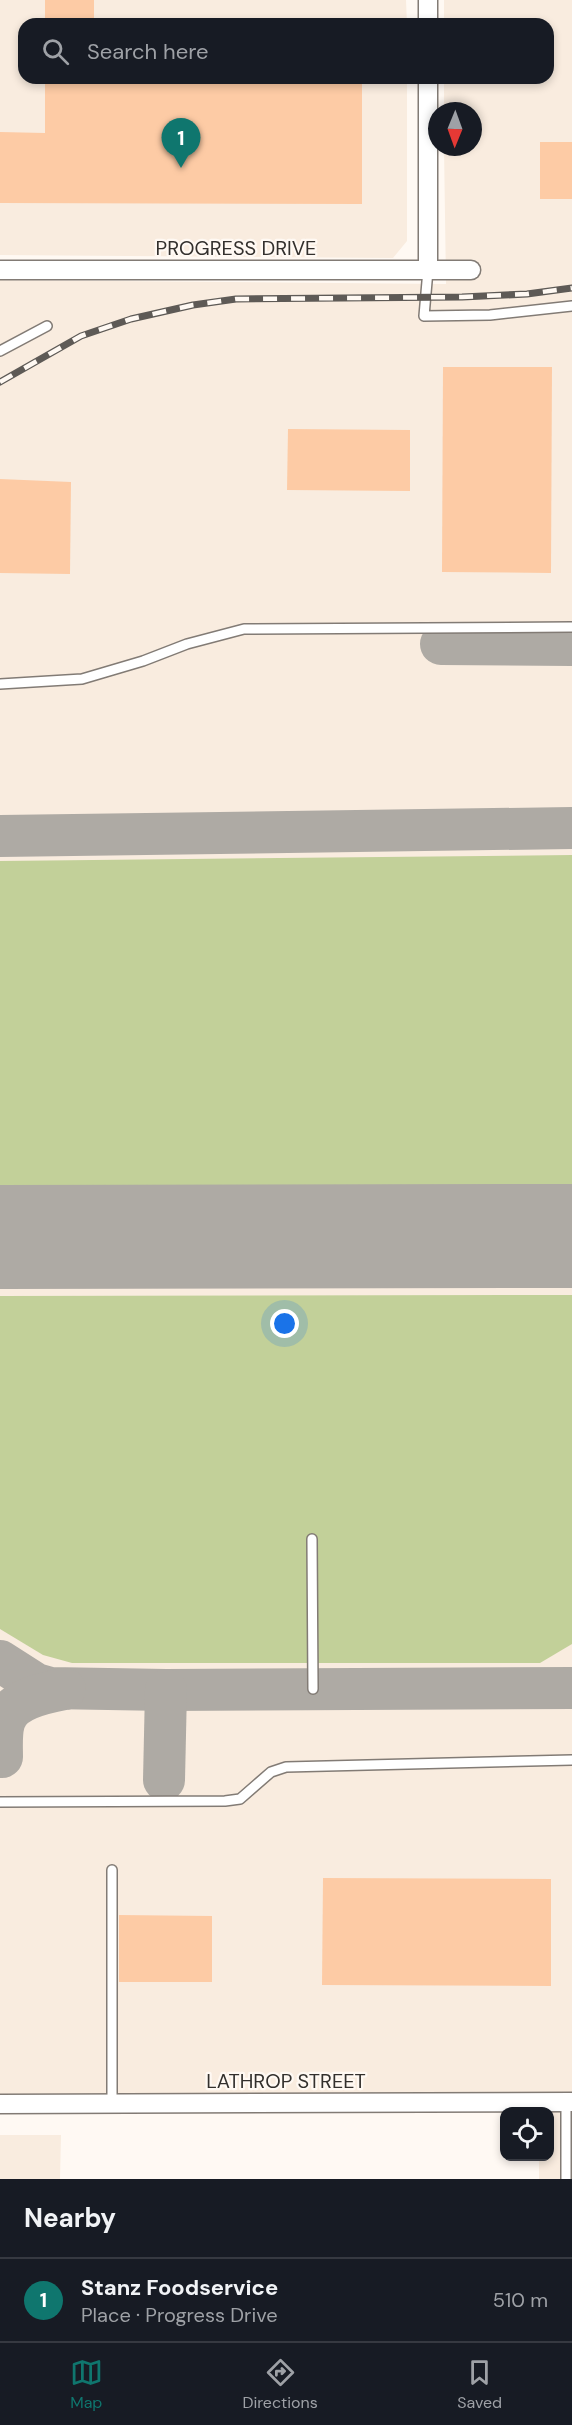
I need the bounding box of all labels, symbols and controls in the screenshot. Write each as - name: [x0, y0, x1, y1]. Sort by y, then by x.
- search box: [18, 18, 554, 84]
- icon: search: [39, 35, 72, 68]
- text: Search here: [87, 37, 208, 66]
- north arrow: [428, 102, 482, 156]
- pin: 1: [162, 118, 201, 168]
- street label: PROGRESS DRIVE: [156, 235, 316, 261]
- your location: [270, 1309, 299, 1338]
- street label: LATHROP STREET: [206, 2068, 366, 2094]
- map controls: [500, 2107, 554, 2161]
- button: locate: [500, 2107, 554, 2161]
- text: Nearby: [24, 2201, 116, 2235]
- text: Stanz Foodservice: [81, 2273, 278, 2302]
- text: 1: [40, 2287, 47, 2313]
- text: 510 m: [493, 2287, 548, 2313]
- text: Place · Progress Drive: [81, 2302, 278, 2328]
- tab: Map: [70, 2356, 103, 2413]
- tab: Directions: [242, 2356, 318, 2413]
- tab: Saved: [457, 2356, 502, 2413]

